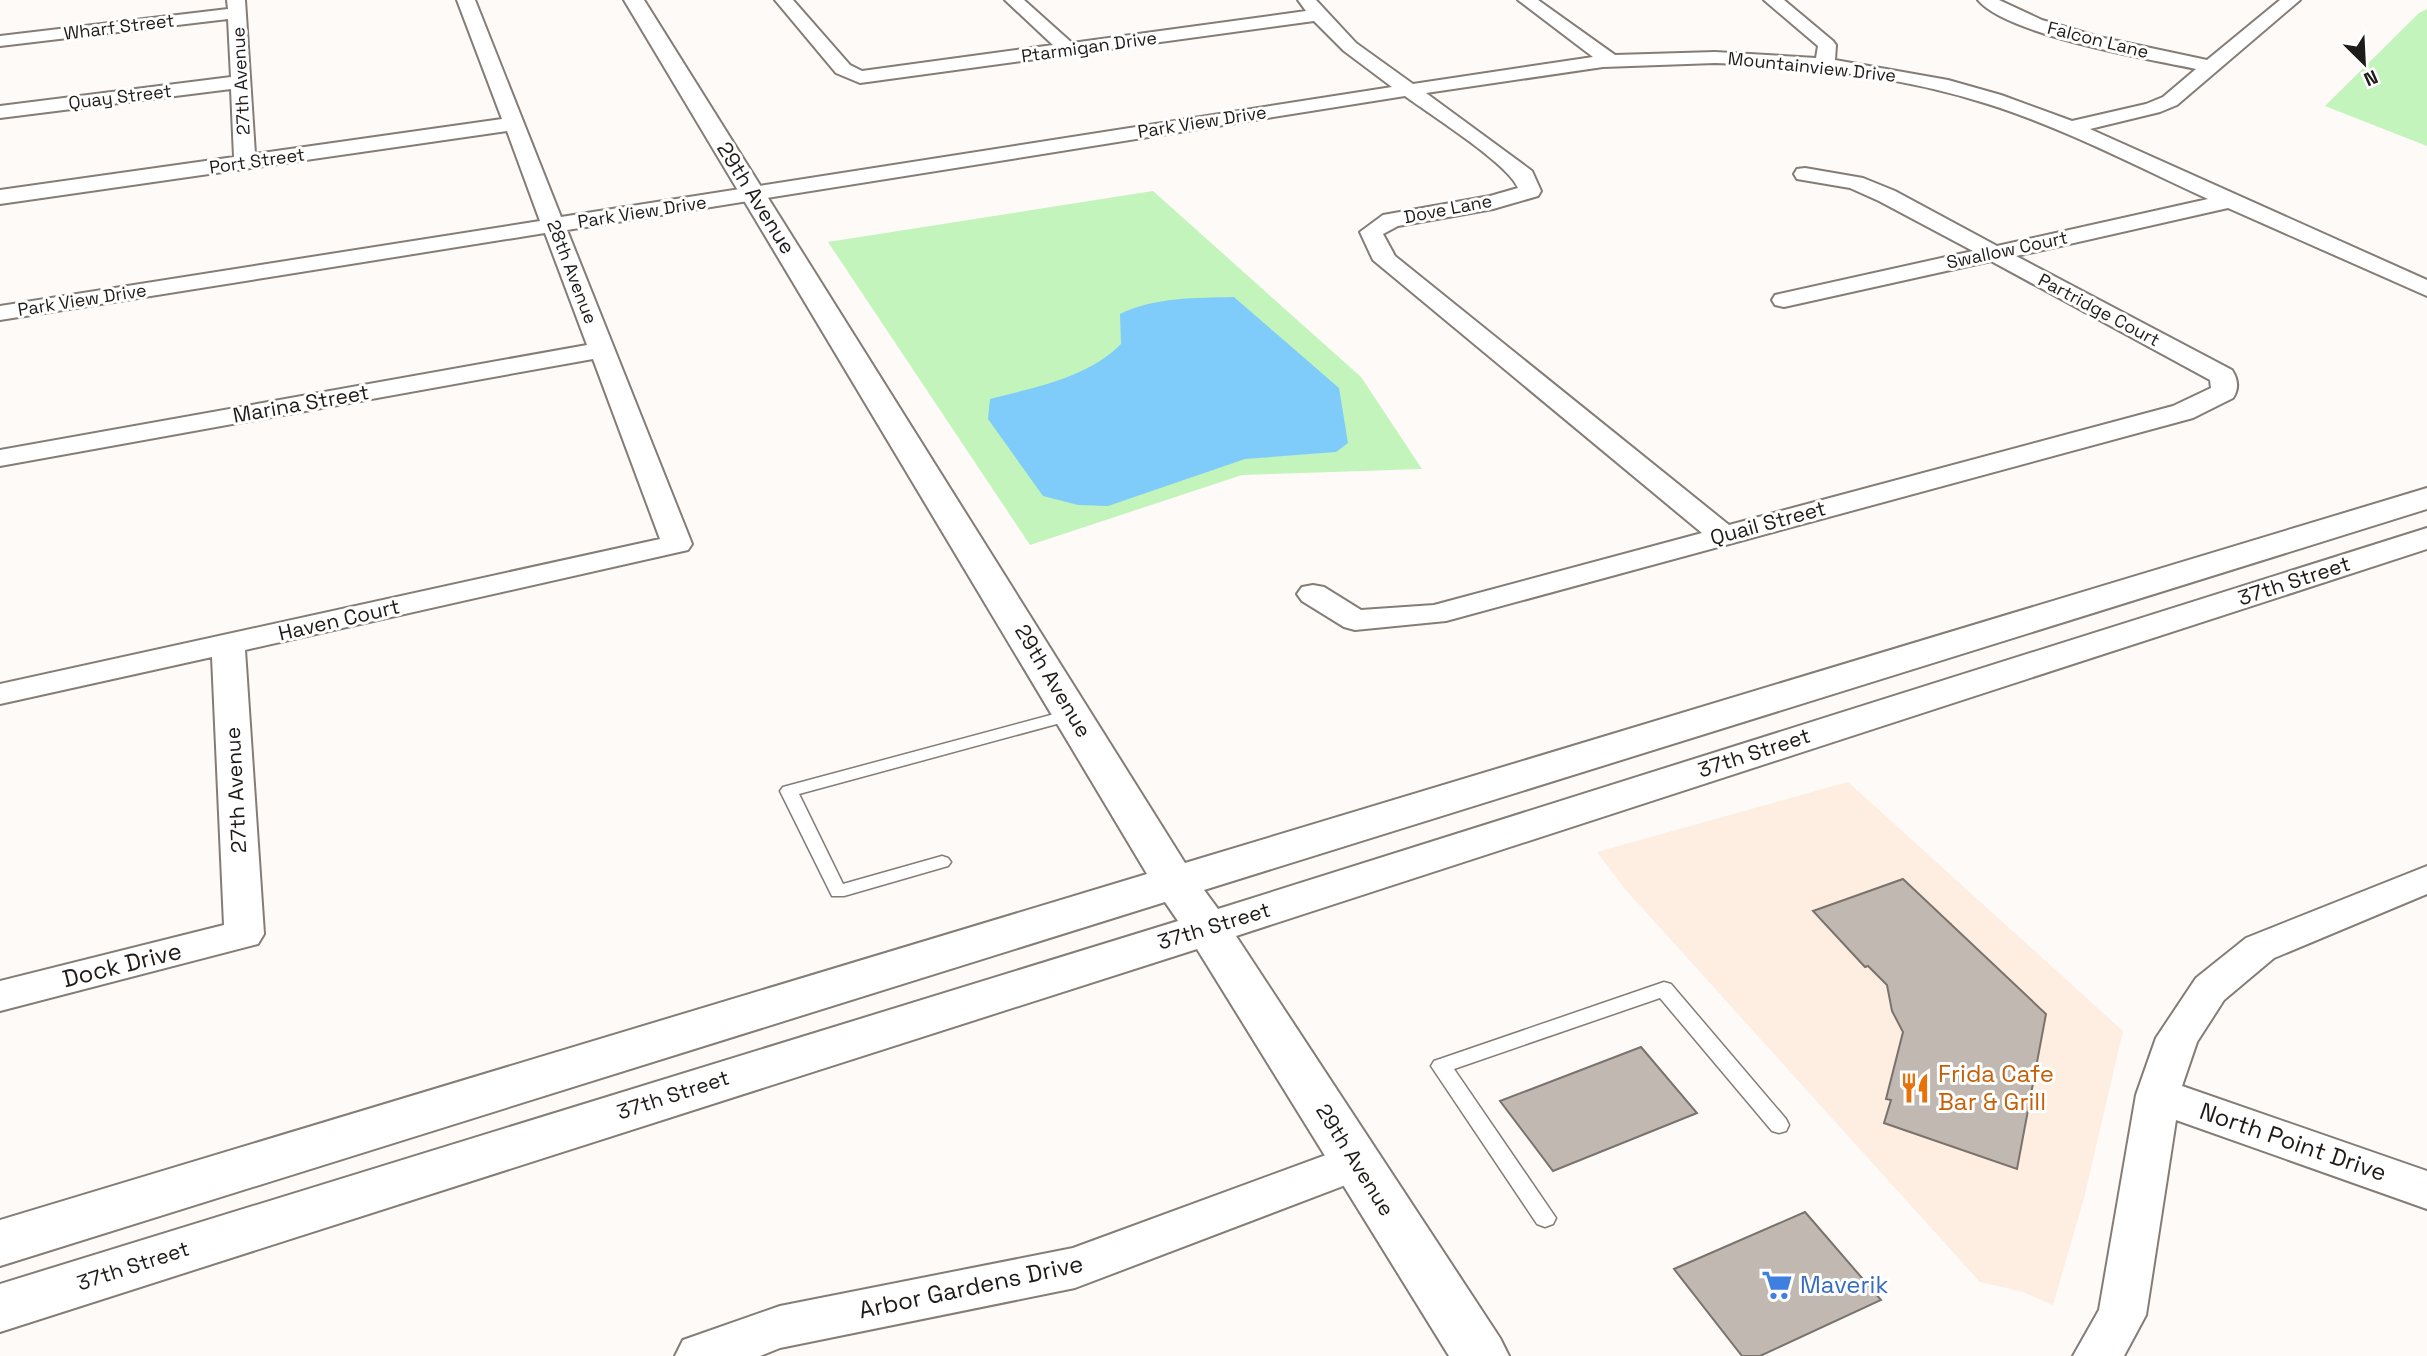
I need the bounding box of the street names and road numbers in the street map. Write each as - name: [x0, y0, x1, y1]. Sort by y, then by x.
- street label: Wharf Street: [62, 8, 176, 45]
- street label: Falcon Lane: [2045, 16, 2151, 63]
- street label: 27th Avenue: [226, 26, 255, 136]
- street label: Ptarmigan Drive: [1020, 26, 1158, 67]
- street label: Mountainview Drive: [1727, 46, 1897, 87]
- street label: Quay Street: [67, 79, 173, 114]
- street label: Park View Drive: [1136, 100, 1268, 143]
- street label: 29th Avenue: [711, 137, 802, 259]
- street label: Port Street: [208, 142, 306, 179]
- street label: Dove Lane: [1402, 189, 1494, 228]
- street label: Park View Drive: [576, 190, 708, 233]
- street label: 28th Avenue: [542, 217, 603, 327]
- street label: Swallow Court: [1944, 225, 2070, 274]
- street label: Partridge Court: [2034, 268, 2164, 351]
- street label: Park View Drive: [16, 278, 148, 321]
- street label: Marina Street: [231, 378, 371, 429]
- street label: Quail Street: [1707, 494, 1829, 551]
- street label: 37th Street: [2234, 550, 2353, 611]
- street label: Haven Court: [276, 592, 402, 647]
- street label: 29th Avenue: [1009, 619, 1098, 742]
- street label: 37th Street: [1694, 722, 1813, 783]
- street label: 27th Avenue: [219, 726, 252, 854]
- street label: 37th Street: [1154, 896, 1274, 955]
- street label: Dock Drive: [59, 935, 185, 994]
- street label: 37th Street: [613, 1064, 732, 1125]
- street label: North Point Drive: [2196, 1095, 2391, 1188]
- street label: 29th Avenue: [1310, 1099, 1401, 1221]
- street label: 37th Street: [73, 1235, 192, 1296]
- street label: Arbor Gardens Drive: [856, 1248, 1086, 1325]

